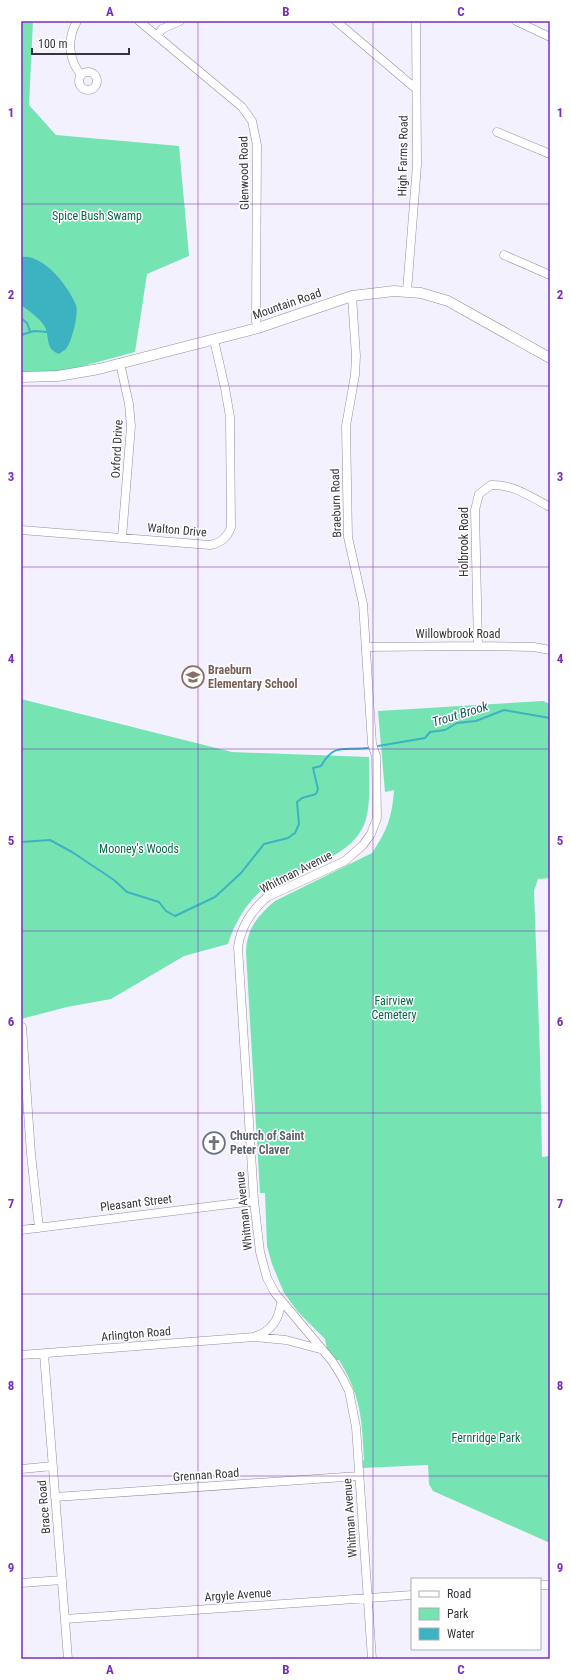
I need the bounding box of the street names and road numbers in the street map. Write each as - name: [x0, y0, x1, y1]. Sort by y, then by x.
- street label: High Farms Road: [395, 115, 411, 197]
- street label: Glenwood Road: [236, 136, 252, 210]
- street label: Mountain Road: [251, 286, 323, 322]
- street label: Oxford Drive: [108, 419, 126, 479]
- street label: Braeburn Road: [328, 468, 344, 538]
- street label: Holbrook Road: [457, 507, 471, 577]
- street label: Walton Drive: [147, 520, 208, 540]
- street label: Willowbrook Road: [416, 627, 501, 641]
- street label: Whitman Avenue: [258, 848, 335, 896]
- street label: Whitman Avenue: [233, 1171, 255, 1251]
- street label: Pleasant Street: [99, 1192, 173, 1214]
- street label: Arlington Road: [101, 1324, 171, 1344]
- street label: Grennan Road: [172, 1466, 240, 1484]
- street label: Whitman Avenue: [340, 1478, 360, 1558]
- street label: Brace Road: [35, 1480, 53, 1534]
- street label: Argyle Avenue: [204, 1586, 272, 1604]

